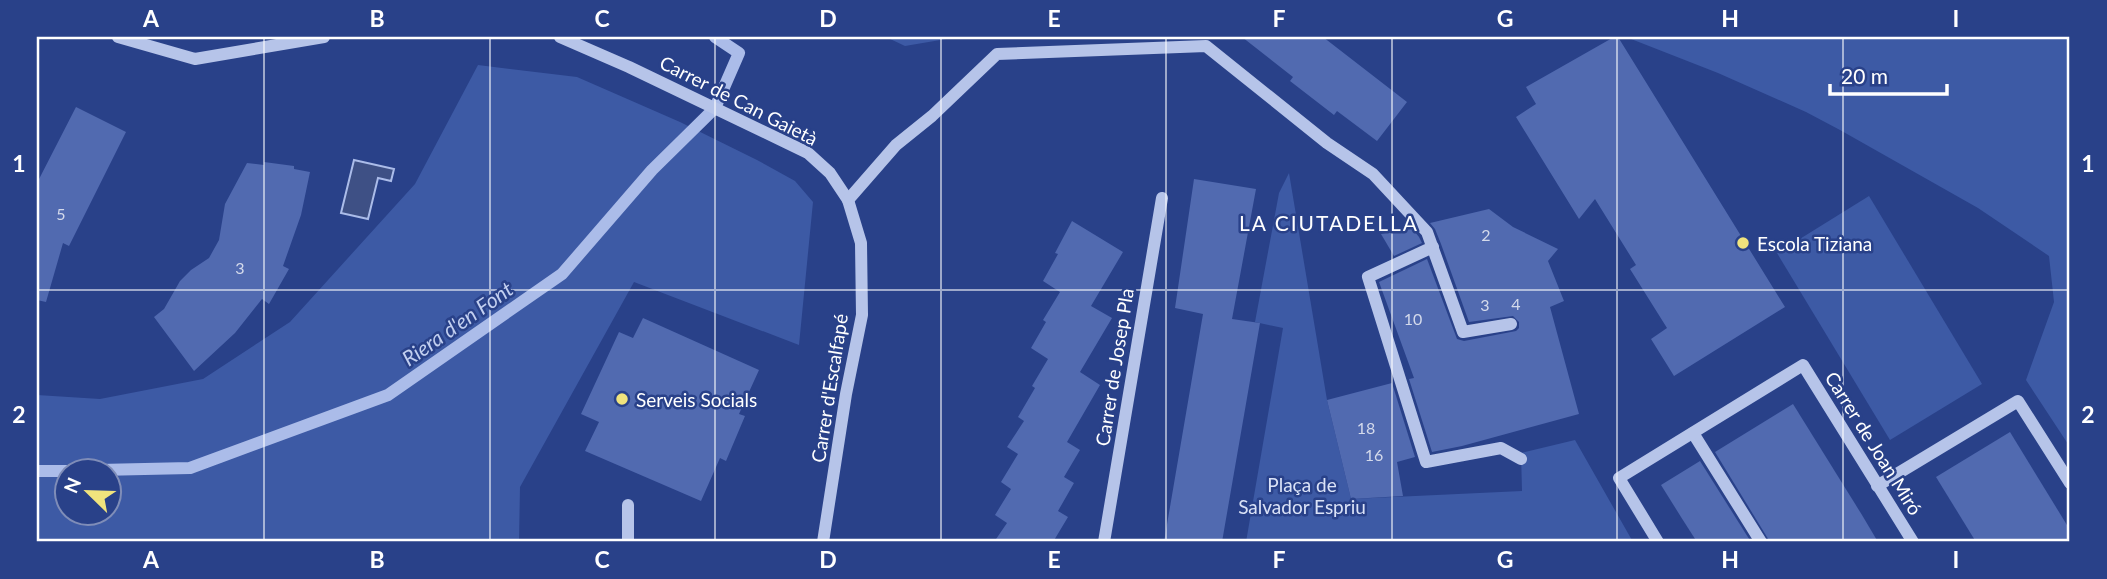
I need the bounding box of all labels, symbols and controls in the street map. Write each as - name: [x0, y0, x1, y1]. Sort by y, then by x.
- text: A: [142, 4, 160, 32]
- text: B: [369, 4, 385, 32]
- text: C: [594, 4, 610, 32]
- text: D: [819, 4, 837, 32]
- text: E: [1047, 4, 1061, 32]
- text: F: [1272, 4, 1286, 32]
- text: G: [1497, 4, 1513, 32]
- text: H: [1721, 4, 1739, 32]
- text: I: [1953, 4, 1959, 32]
- street label: Carrer de Can Gaietà: [656, 50, 822, 150]
- scale bar: [1830, 52, 1948, 96]
- text: 20 m: [1841, 63, 1888, 88]
- text: 1: [12, 149, 26, 177]
- text: 1: [2081, 149, 2095, 177]
- house number: 5: [56, 204, 66, 223]
- district label: LA CIUTADELLA: [1239, 210, 1419, 235]
- house number: 2: [1481, 225, 1491, 244]
- place label: Escola Tiziana: [1757, 232, 1872, 255]
- marker: Escola Tiziana: [1735, 235, 1751, 251]
- house number: 3: [235, 258, 245, 277]
- water label: Riera d'en Font: [397, 275, 518, 370]
- street label: Carrer de Josep Pla: [1090, 286, 1138, 448]
- house number: 4: [1511, 294, 1521, 313]
- house number: 3: [1480, 295, 1490, 314]
- house number: 10: [1404, 309, 1422, 328]
- street label: Carrer d'Escalfapé: [806, 312, 852, 464]
- street label: Carrer de Joan Miró: [1821, 367, 1927, 519]
- place label: Serveis Socials: [636, 388, 757, 411]
- marker: Serveis Socials: [614, 391, 630, 407]
- text: 2: [12, 400, 26, 428]
- text: 2: [2081, 400, 2095, 428]
- house number: 18: [1357, 418, 1375, 437]
- house number: 16: [1365, 445, 1383, 464]
- north arrow: [52, 456, 122, 526]
- park label: Plaça de Salvador Espriu: [1238, 473, 1366, 518]
- text: N: [58, 474, 85, 496]
- text: A: [142, 545, 160, 573]
- text: B: [369, 545, 385, 573]
- text: C: [594, 545, 610, 573]
- text: D: [819, 545, 837, 573]
- text: E: [1047, 545, 1061, 573]
- text: F: [1272, 545, 1286, 573]
- text: G: [1497, 545, 1513, 573]
- text: H: [1721, 545, 1739, 573]
- text: I: [1953, 545, 1959, 573]

